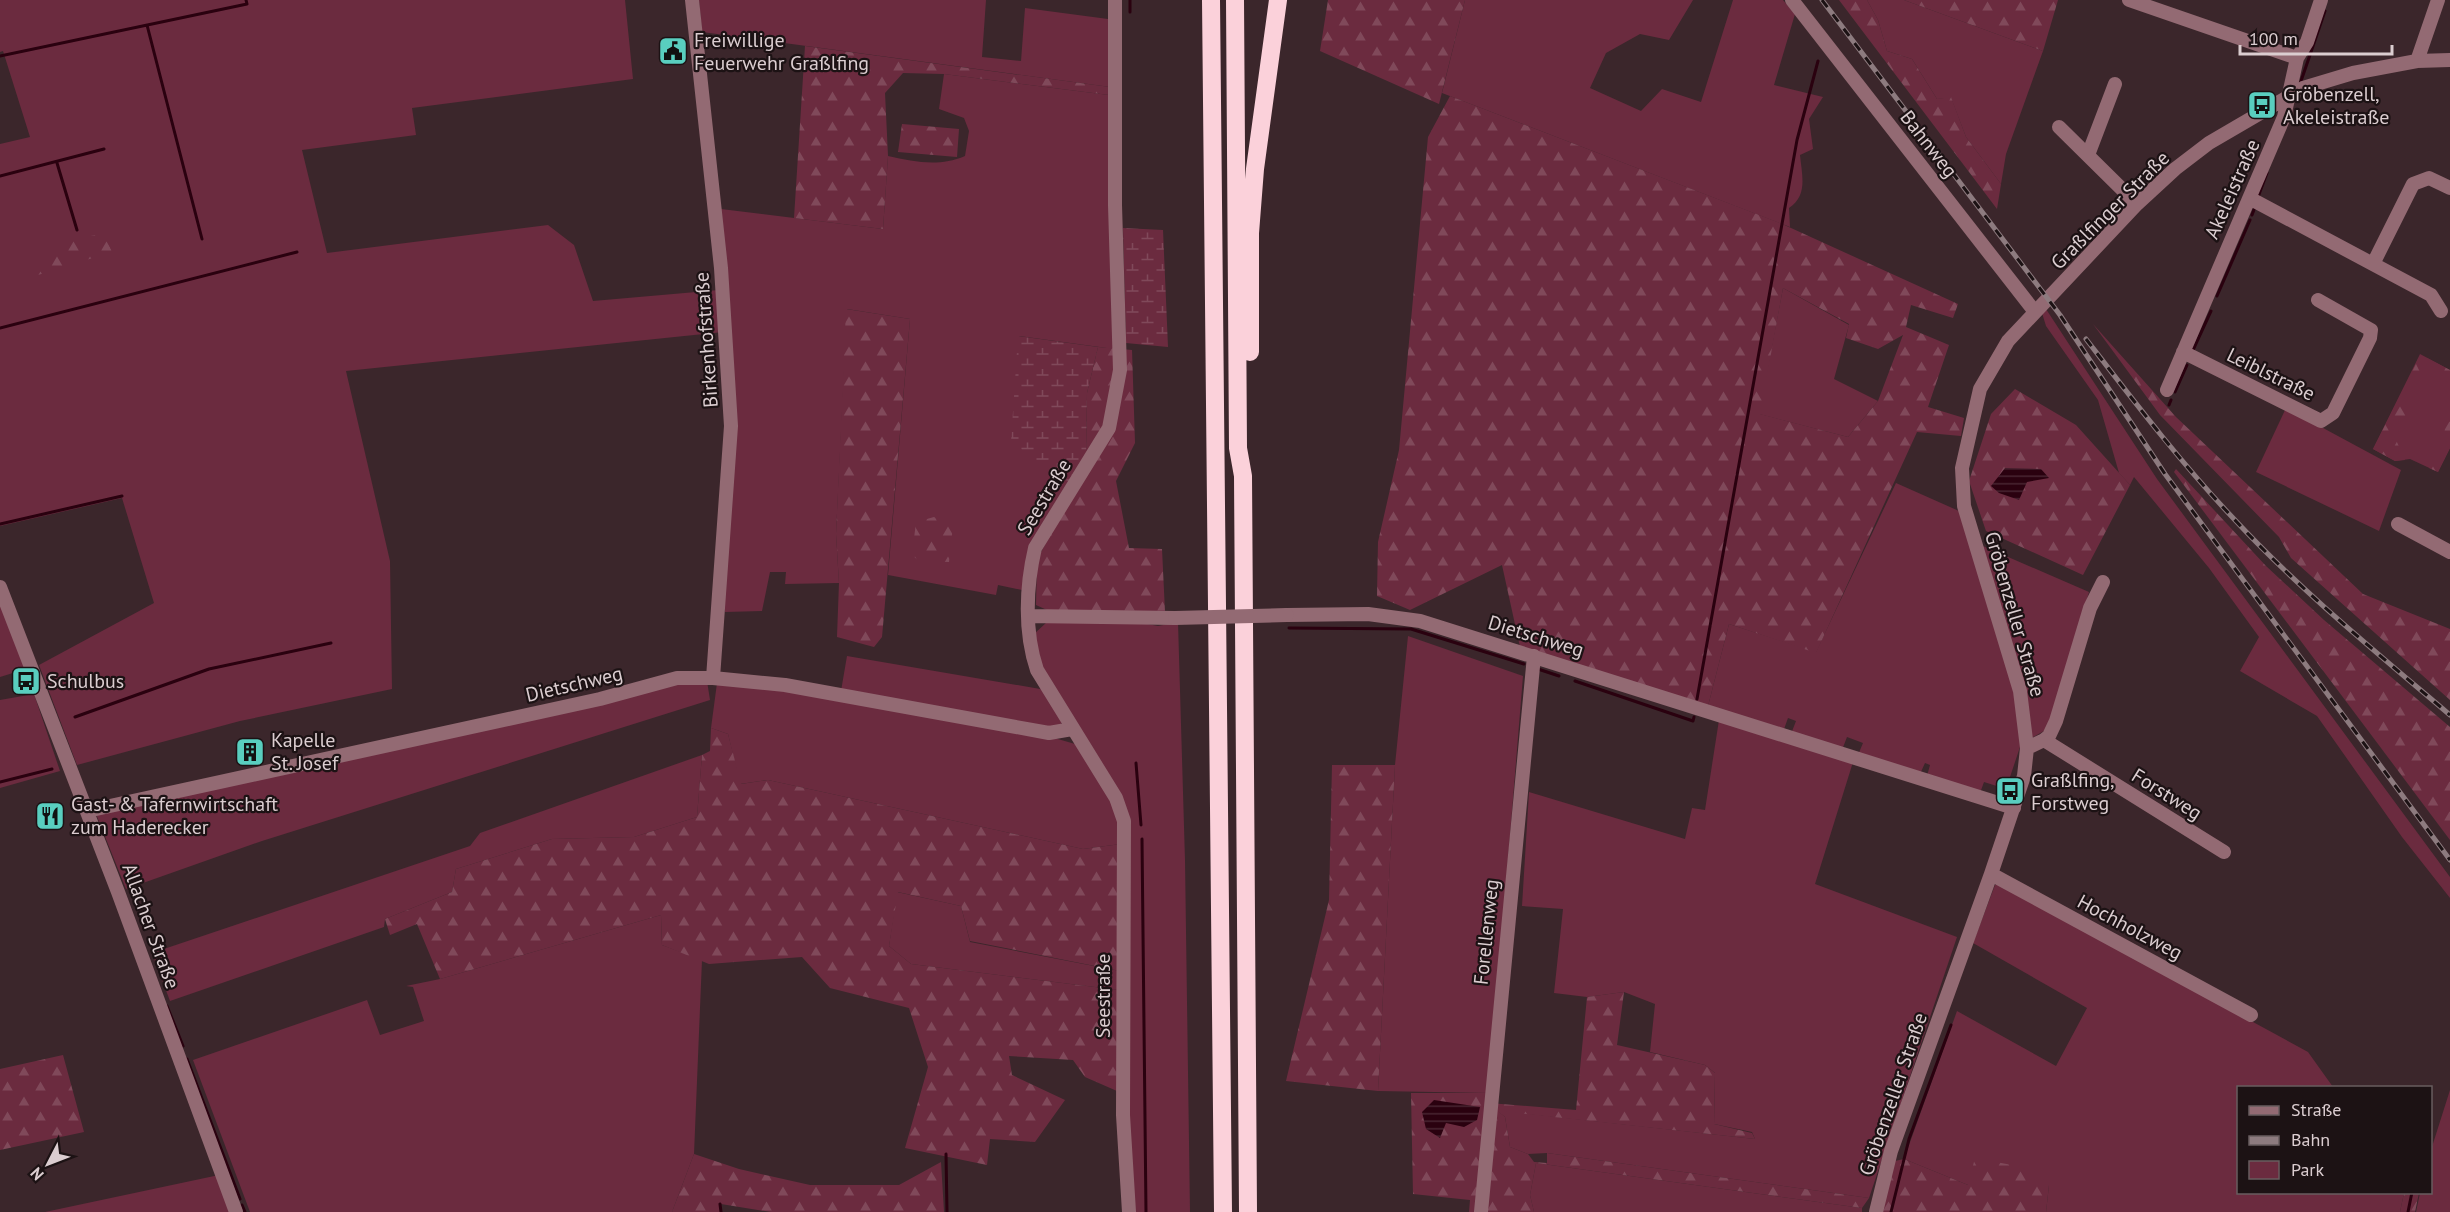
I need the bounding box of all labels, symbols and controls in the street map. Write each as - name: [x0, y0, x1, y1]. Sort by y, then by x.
- scale bar: [2240, 18, 2392, 56]
- place label: Freiwillige Feuerwehr Graßlfing: [694, 27, 869, 76]
- text: 100 m: [2249, 27, 2298, 50]
- public building icon: Freiwillige Feuerwehr Graßlfing: [657, 35, 689, 67]
- place label: Gröbenzell, Akeleistraße: [2283, 81, 2389, 130]
- bus stop icon: Gröbenzell, Akeleistraße: [2246, 89, 2278, 121]
- street label: Bahnweg: [1895, 105, 1963, 183]
- street label: Akeleistraße: [2198, 135, 2266, 243]
- street label: Graßlfinger Straße: [2045, 145, 2175, 275]
- street label: Birkenhofstraße: [688, 271, 724, 409]
- street label: Leiblstraße: [2222, 341, 2320, 407]
- street label: Seestraße: [1011, 454, 1077, 540]
- street label: Gröbenzeller Straße: [1979, 528, 2051, 700]
- street label: Dietschweg: [1485, 609, 1587, 663]
- street label: Dietschweg: [523, 660, 625, 708]
- bus stop icon: Schulbus: [10, 665, 42, 697]
- place label: Schulbus: [47, 668, 124, 694]
- place label: Kapelle St. Josef: [271, 727, 340, 776]
- building icon: Kapelle St. Josef: [234, 736, 266, 768]
- street label: Forstweg: [2127, 762, 2207, 826]
- place label: Graßlfing, Forstweg: [2031, 767, 2115, 816]
- bus stop icon: Graßlfing, Forstweg: [1994, 775, 2026, 807]
- place label: Gast- & Tafernwirtschaft zum Haderecker: [71, 791, 278, 840]
- restaurant icon: Gast- & Tafernwirtschaft zum Haderecker: [34, 800, 66, 832]
- street label: Allacher Straße: [116, 860, 186, 992]
- street label: Forellenweg: [1468, 878, 1504, 986]
- street label: Hochholzweg: [2073, 888, 2187, 966]
- street label: Seestraße: [1090, 954, 1116, 1038]
- street label: Gröbenzeller Straße: [1853, 1009, 1933, 1179]
- legend: [2237, 1086, 2432, 1194]
- text: Straße: [2291, 1098, 2342, 1121]
- text: Bahn: [2291, 1128, 2330, 1151]
- north arrow: [18, 1134, 78, 1194]
- text: Park: [2291, 1158, 2324, 1181]
- text: N: [26, 1163, 48, 1185]

